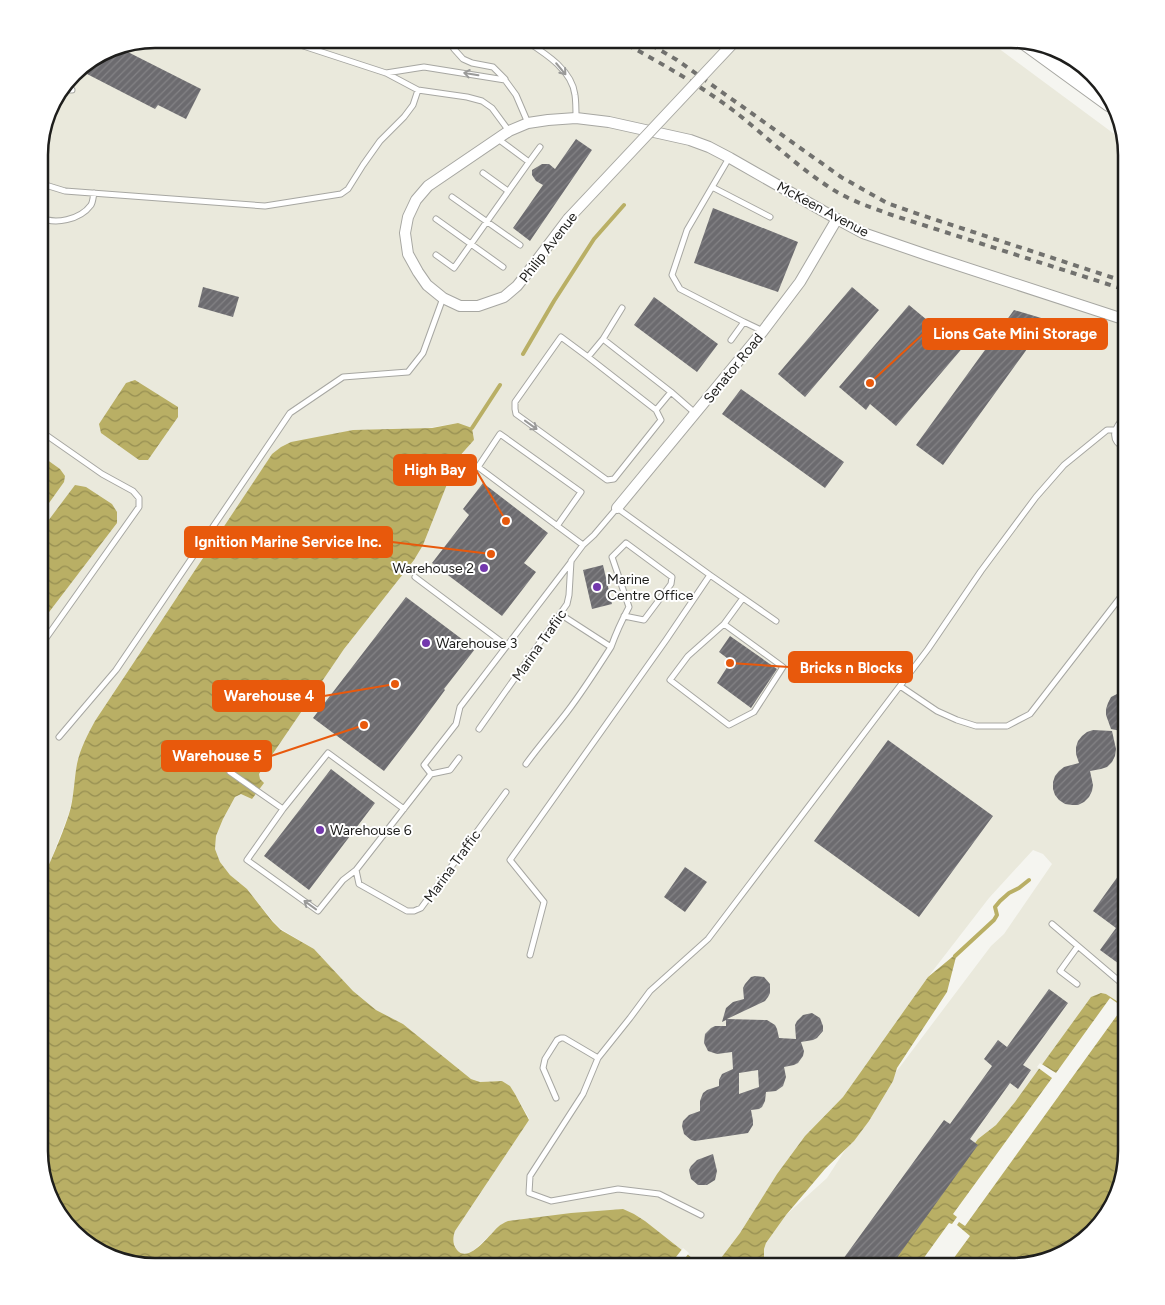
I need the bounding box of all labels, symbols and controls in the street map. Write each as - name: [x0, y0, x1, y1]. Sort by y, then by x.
- one-way arrow: [556, 62, 567, 75]
- one-way arrow: [463, 69, 479, 79]
- street label: McKeen Avenue: [774, 178, 872, 241]
- street label: Philip Avenue: [516, 208, 581, 286]
- callout: Lions Gate Mini Storage: [923, 319, 1107, 349]
- text: Lions Gate Mini Storage: [933, 325, 1098, 343]
- street label: Senator Road: [700, 330, 767, 407]
- one-way arrow: [524, 419, 537, 430]
- callout: High Bay: [394, 455, 476, 485]
- text: High Bay: [404, 461, 466, 479]
- callout: Ignition Marine Service Inc.: [185, 527, 392, 557]
- text: Ignition Marine Service Inc.: [194, 533, 382, 551]
- place label: Warehouse 2: [392, 560, 474, 577]
- marker: Warehouse 2: [478, 562, 490, 574]
- place label: Marine Centre Office: [607, 571, 694, 604]
- marker: Marine Centre Office: [591, 581, 603, 593]
- street label: Marina Trafiic: [508, 606, 571, 684]
- place label: Warehouse 3: [436, 635, 517, 652]
- marker: Warehouse 3: [420, 637, 432, 649]
- callout: Bricks n Blocks: [789, 652, 912, 682]
- text: Bricks n Blocks: [800, 659, 902, 677]
- callout: Warehouse 4: [213, 681, 324, 711]
- text: Warehouse 4: [224, 687, 315, 705]
- callout: Warehouse 5: [162, 741, 271, 771]
- text: Warehouse 5: [172, 747, 262, 765]
- place label: Warehouse 6: [330, 822, 412, 839]
- marker: Warehouse 6: [314, 824, 326, 836]
- street label: Marina Traffic: [420, 826, 485, 906]
- one-way arrow: [303, 900, 317, 910]

